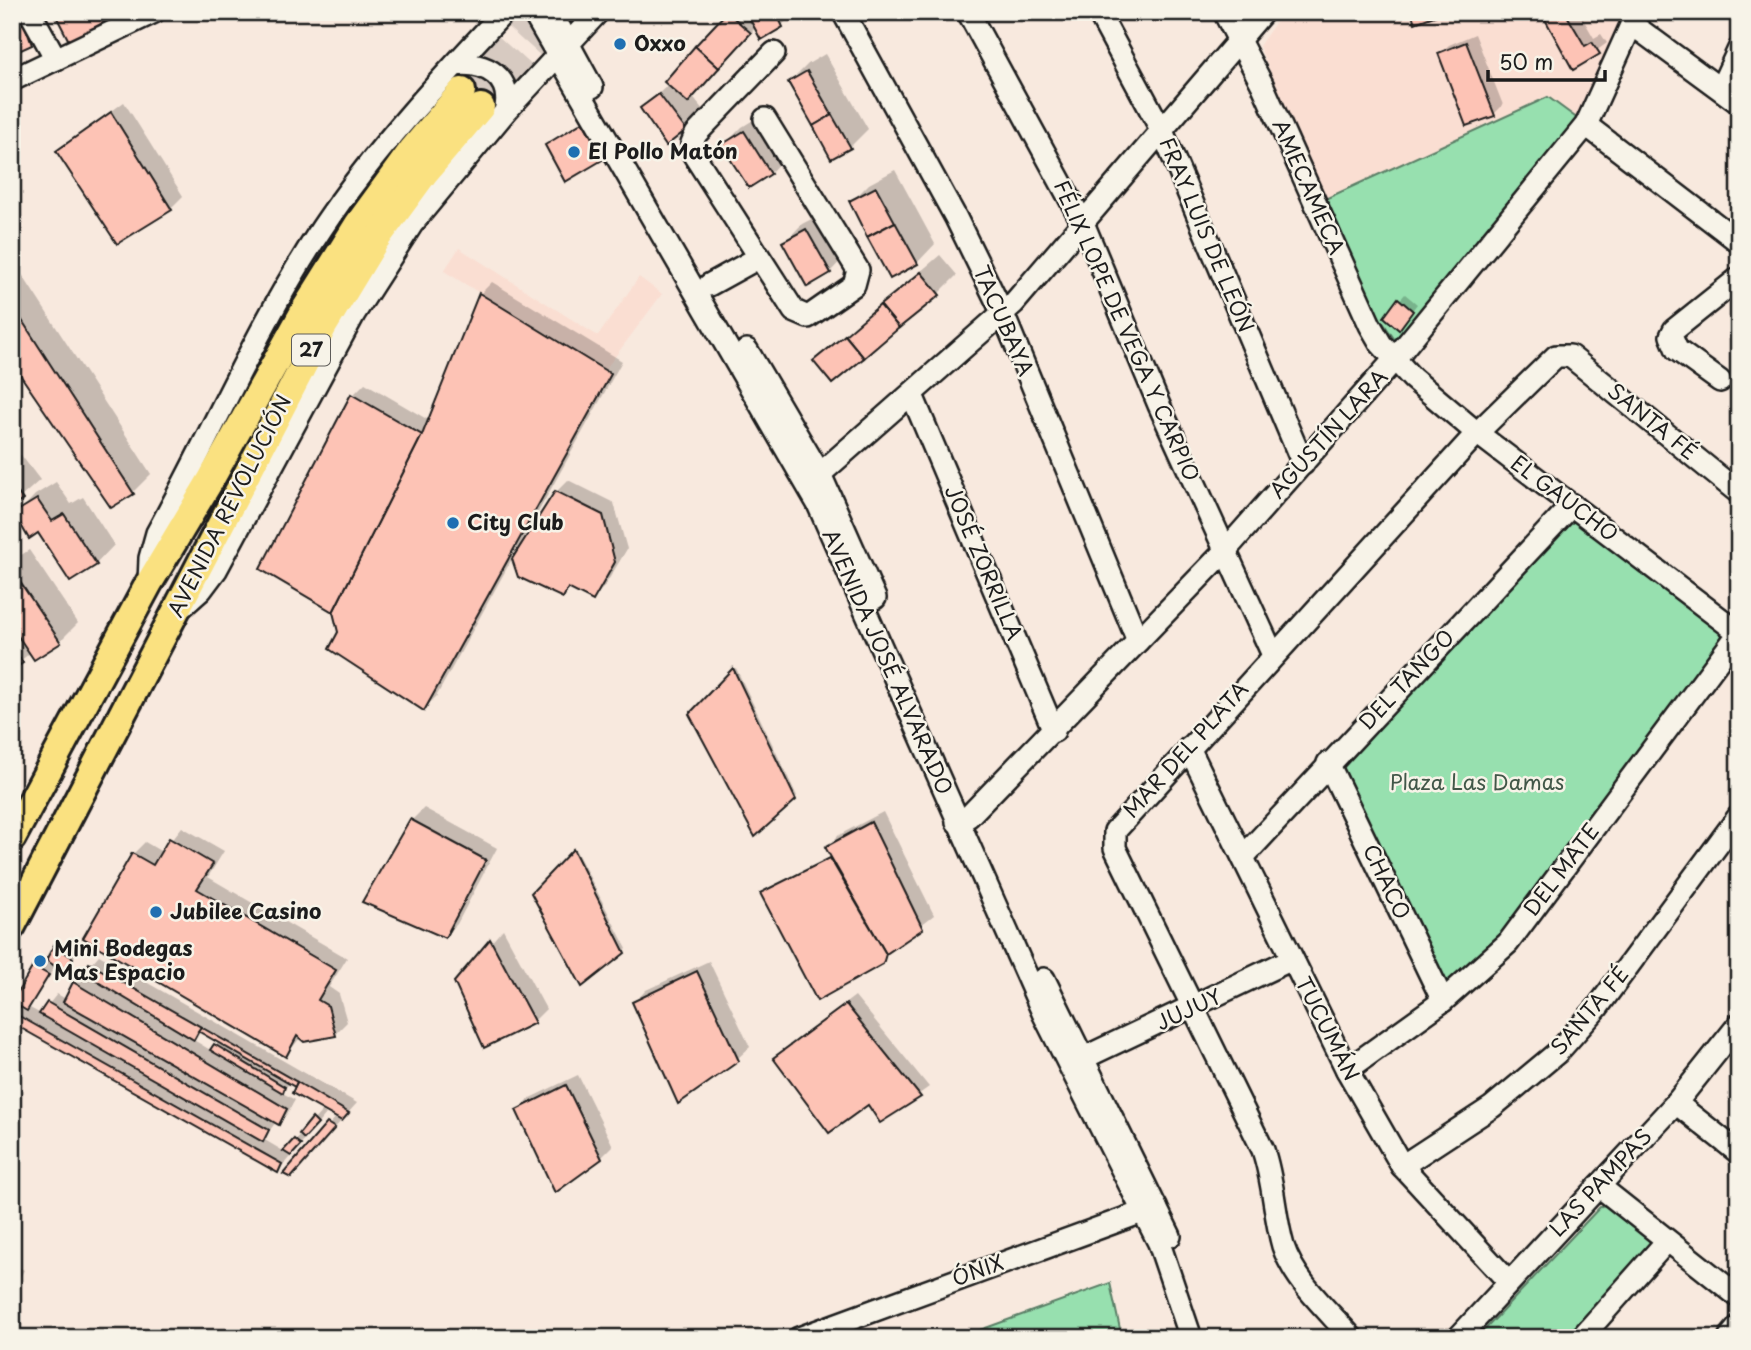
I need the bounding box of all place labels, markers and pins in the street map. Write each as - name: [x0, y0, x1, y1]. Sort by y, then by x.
- place label: Oxxo: [634, 26, 686, 58]
- marker: Oxxo: [612, 36, 628, 52]
- place label: El Pollo Matón: [588, 134, 738, 166]
- marker: El Pollo Matón: [566, 144, 582, 160]
- place label: City Club: [467, 505, 564, 537]
- marker: City Club: [445, 515, 461, 531]
- place label: Jubilee Casino: [170, 894, 321, 926]
- marker: Jubilee Casino: [148, 904, 164, 920]
- place label: Mini Bodegas Mas Espacio: [54, 931, 193, 987]
- marker: Mini Bodegas Mas Espacio: [32, 953, 48, 969]

